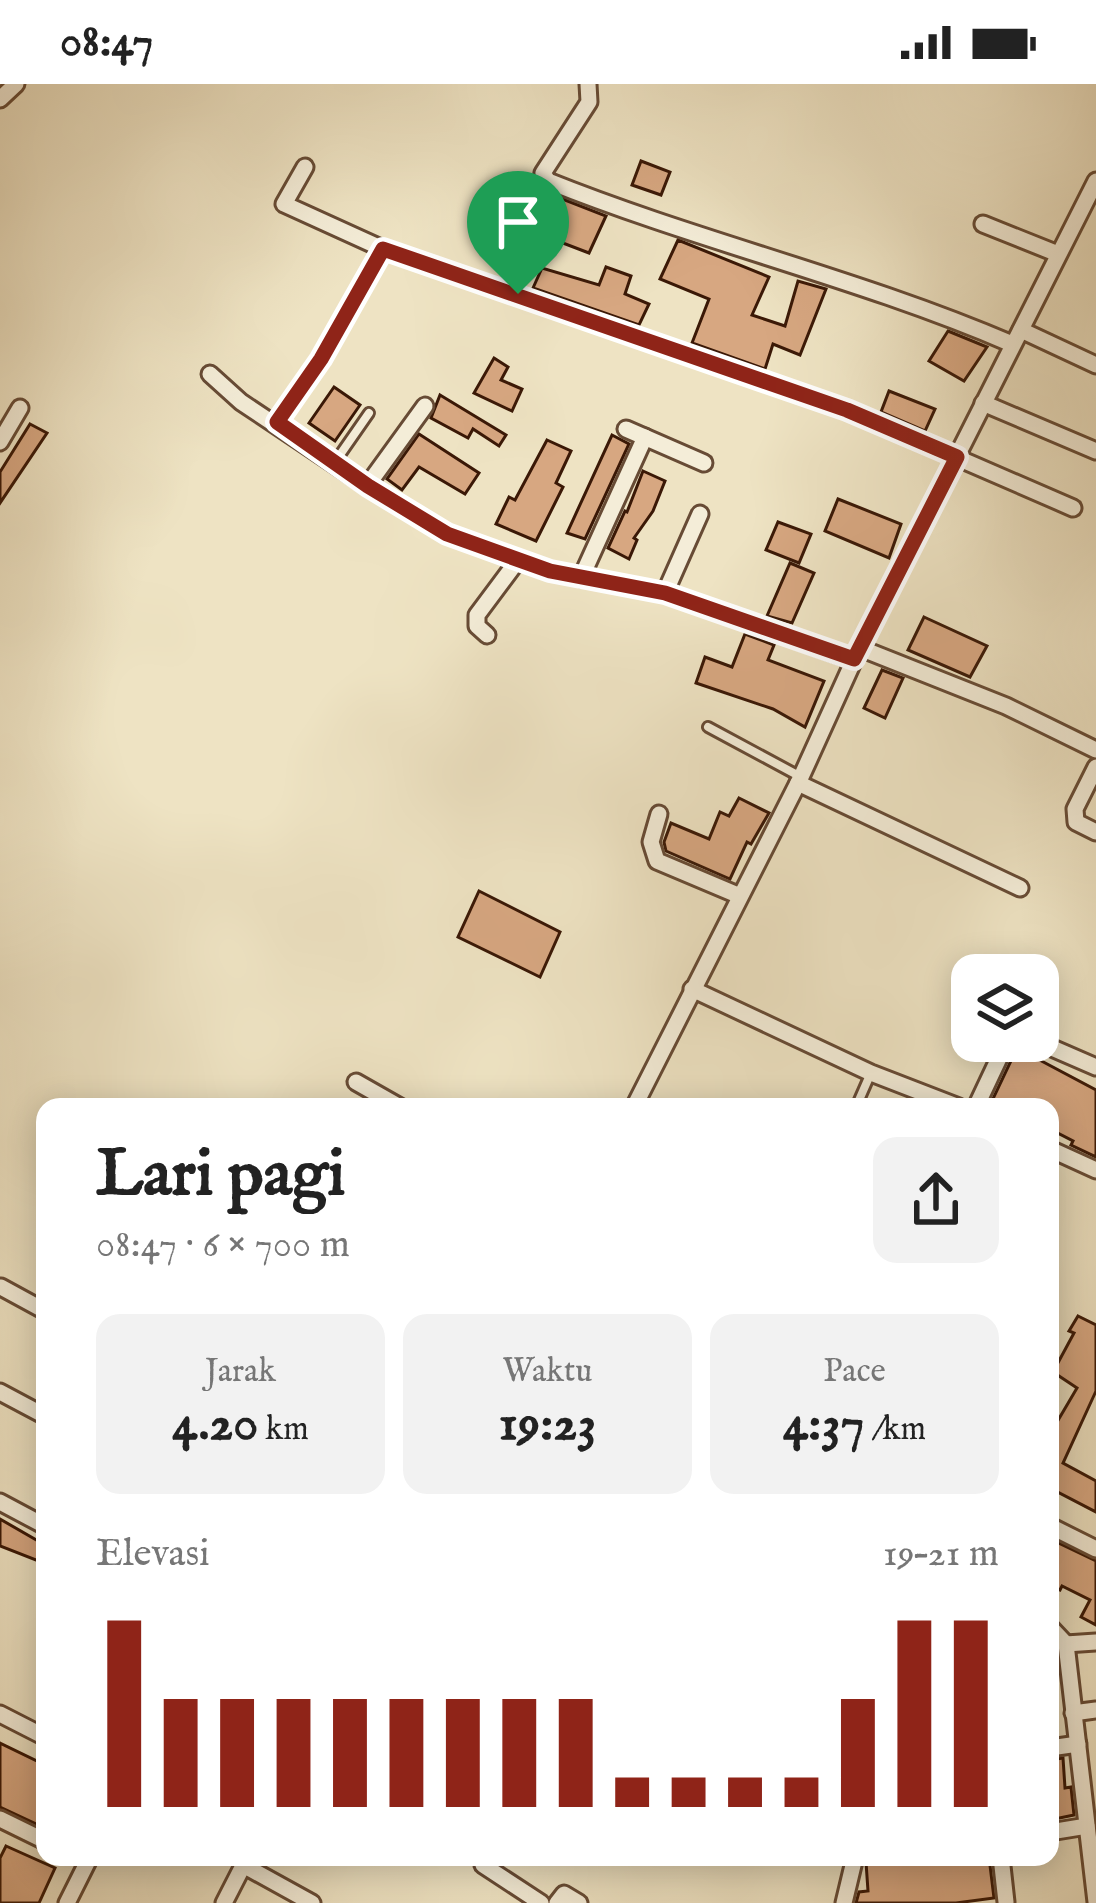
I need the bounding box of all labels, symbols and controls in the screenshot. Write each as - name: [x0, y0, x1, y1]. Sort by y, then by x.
- text: 08:47: [60, 14, 153, 71]
- pin: [467, 171, 569, 294]
- icon: arrive: [485, 189, 551, 255]
- map controls: [951, 954, 1059, 1062]
- button: layers: [951, 954, 1059, 1062]
- text: Lari pagi: [96, 1134, 346, 1218]
- button: share: [873, 1137, 999, 1263]
- text: 08:47 · 6 × 700 m: [96, 1221, 350, 1270]
- text: Jarak: [205, 1351, 276, 1393]
- text: Waktu: [503, 1351, 592, 1393]
- text: Pace: [823, 1351, 886, 1393]
- text: 4.20: [172, 1393, 258, 1458]
- text: 19:23: [499, 1393, 596, 1458]
- text: 4:37: [783, 1393, 864, 1458]
- text: km: [258, 1409, 309, 1451]
- text: /km: [864, 1409, 926, 1451]
- text: Elevasi: [96, 1530, 210, 1579]
- text: 19–21 m: [883, 1530, 999, 1579]

